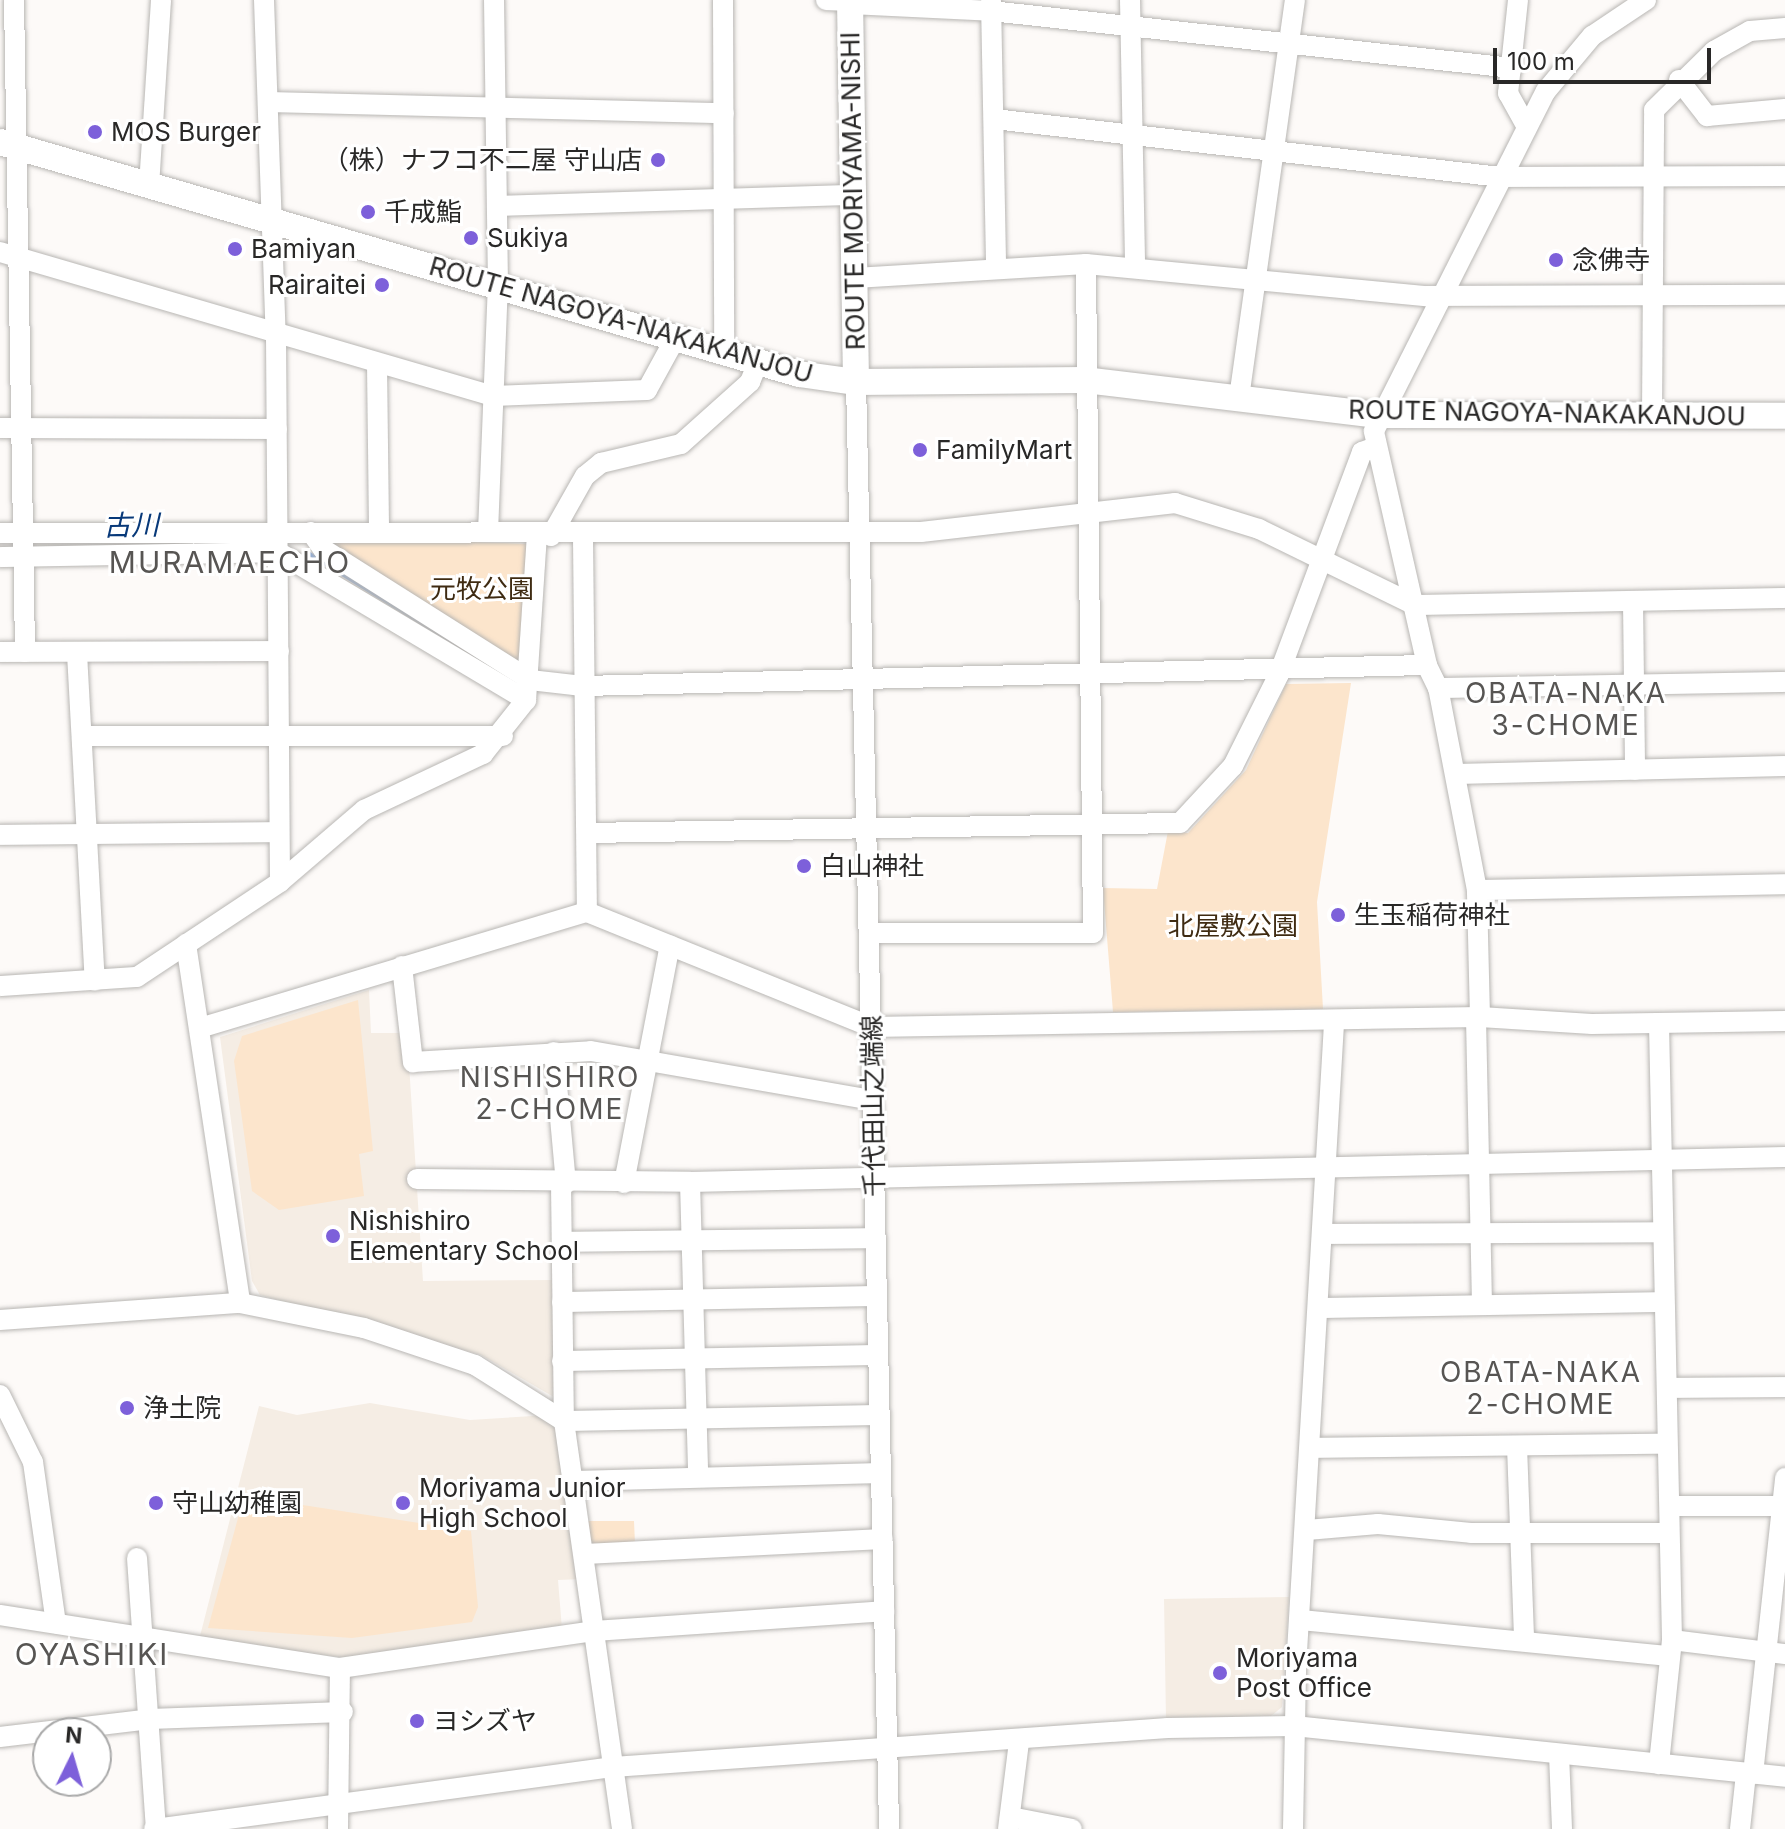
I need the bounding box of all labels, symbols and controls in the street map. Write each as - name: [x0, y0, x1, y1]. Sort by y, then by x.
- street label: ROUTE MORIYAMA-NISHI: [835, 32, 871, 350]
- scale bar: [1497, 32, 1715, 82]
- text: 100 m: [1507, 47, 1575, 76]
- place label: MOS Burger: [111, 116, 261, 148]
- marker: MOS Burger: [86, 123, 104, 141]
- place label: （株）ナフコ不二屋 守山店: [323, 144, 642, 176]
- marker: （株）ナフコ不二屋 守山店: [649, 151, 667, 169]
- place label: 千成鮨: [384, 196, 462, 228]
- marker: 千成鮨: [359, 203, 377, 221]
- place label: Sukiya: [487, 222, 569, 254]
- marker: Sukiya: [462, 229, 480, 247]
- place label: Bamiyan: [251, 233, 356, 265]
- marker: Bamiyan: [226, 240, 244, 258]
- place label: 念佛寺: [1572, 244, 1650, 276]
- street label: ROUTE NAGOYA-NAKAKANJOU: [426, 250, 816, 390]
- marker: 念佛寺: [1547, 251, 1565, 269]
- place label: Rairaitei: [268, 269, 366, 301]
- marker: Rairaitei: [373, 276, 391, 294]
- street label: ROUTE NAGOYA-NAKAKANJOU: [1348, 394, 1746, 432]
- place label: FamilyMart: [936, 434, 1072, 466]
- marker: FamilyMart: [911, 441, 929, 459]
- water label: 古川: [103, 508, 159, 542]
- district label: MURAMAECHO: [109, 544, 351, 580]
- park label: 元牧公園: [430, 573, 534, 605]
- district label: OBATA-NAKA 3-CHOME: [1465, 676, 1667, 742]
- place label: 白山神社: [820, 850, 924, 882]
- marker: 白山神社: [795, 857, 813, 875]
- place label: 生玉稲荷神社: [1354, 899, 1510, 931]
- marker: 生玉稲荷神社: [1329, 906, 1347, 924]
- park label: 北屋敷公園: [1168, 910, 1298, 942]
- street label: 千代田山之端線: [856, 1015, 890, 1197]
- district label: NISHISHIRO 2-CHOME: [460, 1060, 640, 1126]
- place label: Nishishiro Elementary School: [349, 1205, 579, 1266]
- marker: Nishishiro Elementary School: [324, 1227, 342, 1245]
- district label: OBATA-NAKA 2-CHOME: [1440, 1355, 1642, 1421]
- place label: 浄土院: [143, 1392, 221, 1424]
- marker: 浄土院: [118, 1399, 136, 1417]
- place label: Moriyama Junior High School: [419, 1472, 626, 1534]
- place label: 守山幼稚園: [172, 1487, 302, 1519]
- marker: 守山幼稚園: [147, 1494, 165, 1512]
- marker: Moriyama Junior High School: [394, 1494, 412, 1512]
- district label: OYASHIKI: [15, 1636, 169, 1672]
- place label: Moriyama Post Office: [1236, 1642, 1372, 1704]
- marker: Moriyama Post Office: [1211, 1664, 1229, 1682]
- place label: ヨシズヤ: [433, 1705, 537, 1737]
- marker: ヨシズヤ: [408, 1712, 426, 1730]
- north arrow: [32, 1717, 112, 1797]
- text: N: [64, 1721, 83, 1749]

